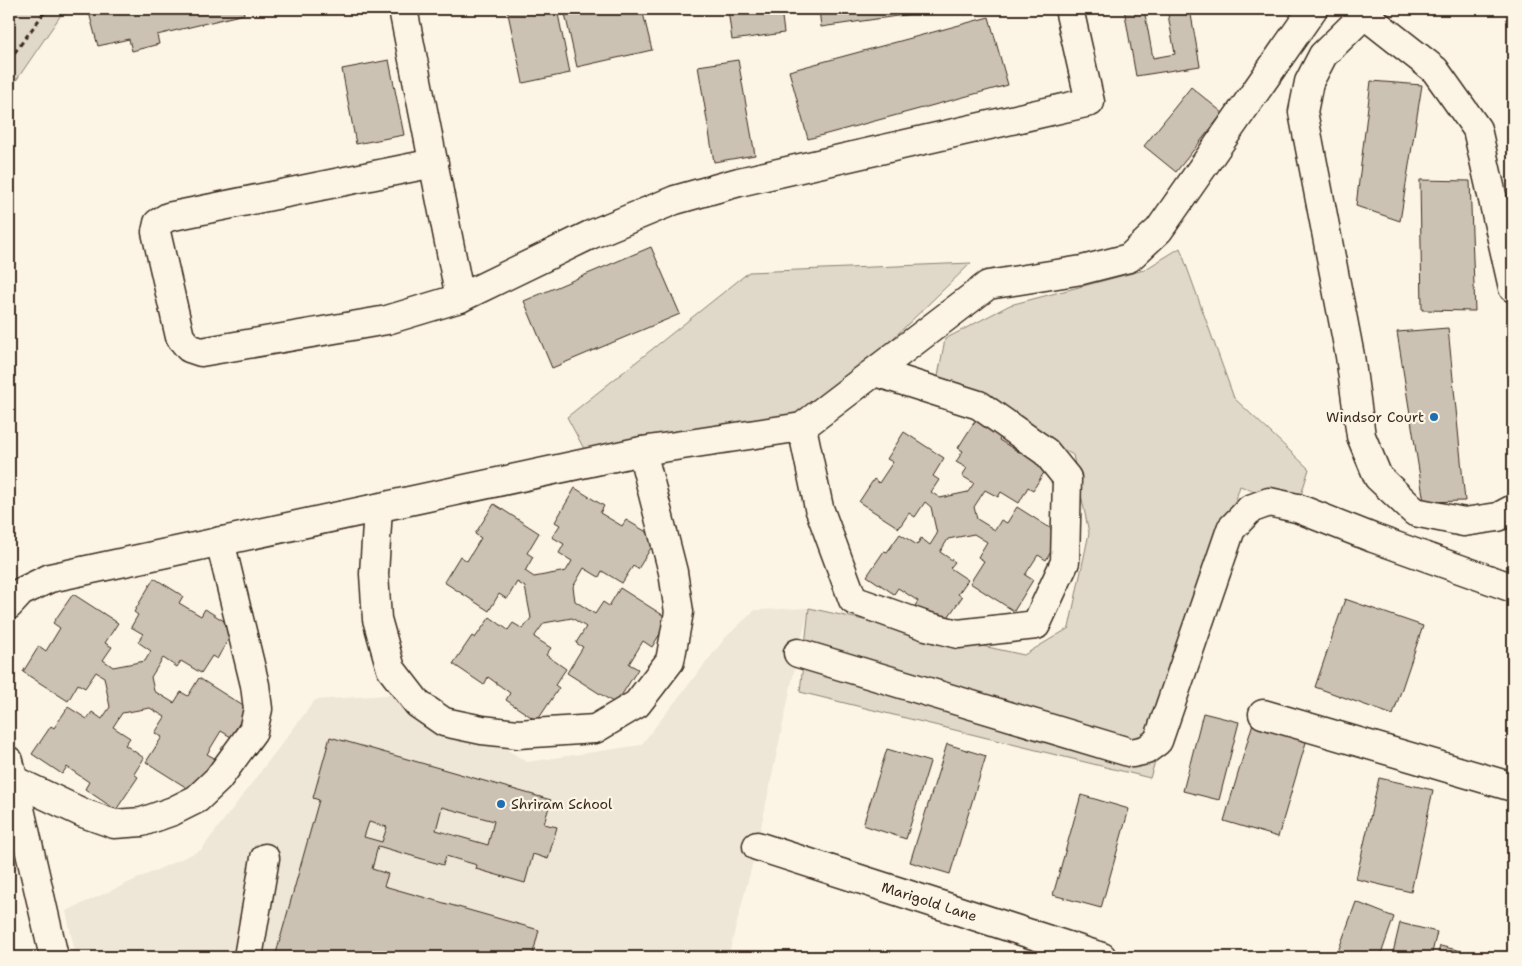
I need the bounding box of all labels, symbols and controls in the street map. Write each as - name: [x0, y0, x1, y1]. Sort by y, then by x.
- place label: Windsor Court: [1326, 408, 1424, 426]
- marker: Windsor Court: [1428, 411, 1440, 423]
- place label: Shriram School: [511, 795, 613, 813]
- marker: Shriram School: [495, 798, 507, 810]
- street label: Marigold Lane: [879, 878, 979, 925]

